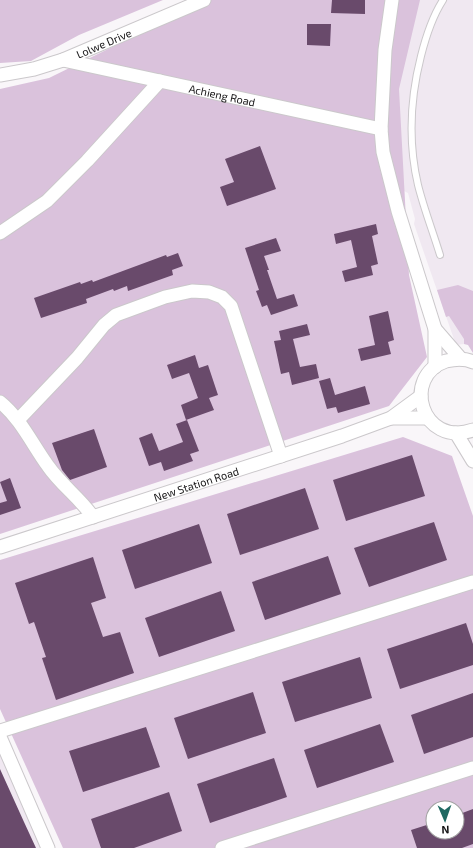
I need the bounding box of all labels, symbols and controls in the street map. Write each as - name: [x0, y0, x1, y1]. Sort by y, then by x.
- street label: Lolwe Drive: [74, 25, 133, 60]
- street label: Achieng Road: [188, 81, 257, 108]
- street label: New Station Road: [152, 464, 240, 503]
- north arrow: [425, 800, 465, 840]
- text: N: [441, 824, 450, 837]

